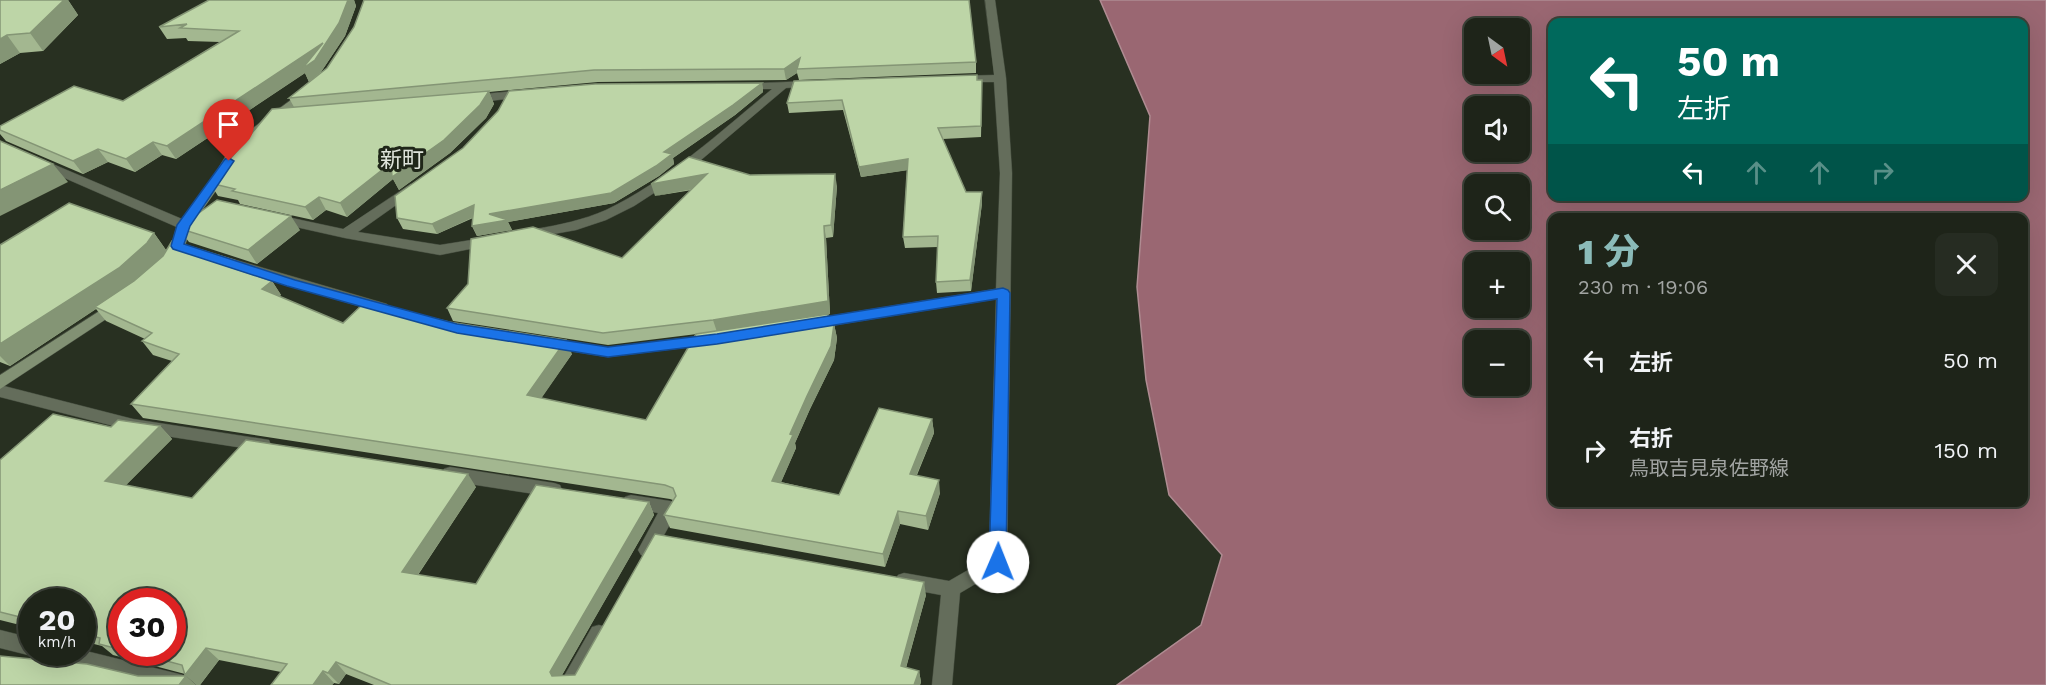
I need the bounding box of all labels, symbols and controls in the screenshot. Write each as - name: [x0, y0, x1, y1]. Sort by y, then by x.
- north arrow: [1464, 18, 1530, 84]
- map controls: [1464, 18, 1530, 396]
- text: 50 m: [1677, 37, 1780, 86]
- icon: left: [1578, 42, 1656, 120]
- text: 左折: [1677, 93, 1731, 125]
- button: sound: [1464, 96, 1530, 162]
- pin: [203, 99, 254, 161]
- icon: arrive: [212, 108, 245, 141]
- district label: 新町: [380, 147, 424, 172]
- icon: left: [1677, 156, 1710, 189]
- icon: ahead: [1740, 156, 1773, 189]
- icon: ahead: [1803, 156, 1836, 189]
- icon: right: [1866, 156, 1899, 189]
- button: search: [1464, 174, 1530, 240]
- text: 1 分: [1578, 231, 1640, 273]
- button: close: [1935, 233, 1998, 296]
- button: +: [1464, 252, 1530, 318]
- text: 230 m · 19:06: [1578, 275, 1708, 299]
- button: −: [1464, 330, 1530, 396]
- icon: left: [1578, 344, 1611, 377]
- text: 50 m: [1943, 348, 1998, 373]
- text: 左折: [1629, 350, 1673, 375]
- text: 右折: [1629, 426, 1673, 451]
- icon: right: [1578, 434, 1611, 467]
- text: 150 m: [1934, 438, 1998, 463]
- text: 鳥取吉見泉佐野線: [1629, 456, 1789, 480]
- position arrow: [966, 530, 1030, 594]
- speed limit sign: 30: [108, 588, 186, 666]
- text: 20: [38, 602, 76, 637]
- text: km/h: [38, 633, 76, 651]

